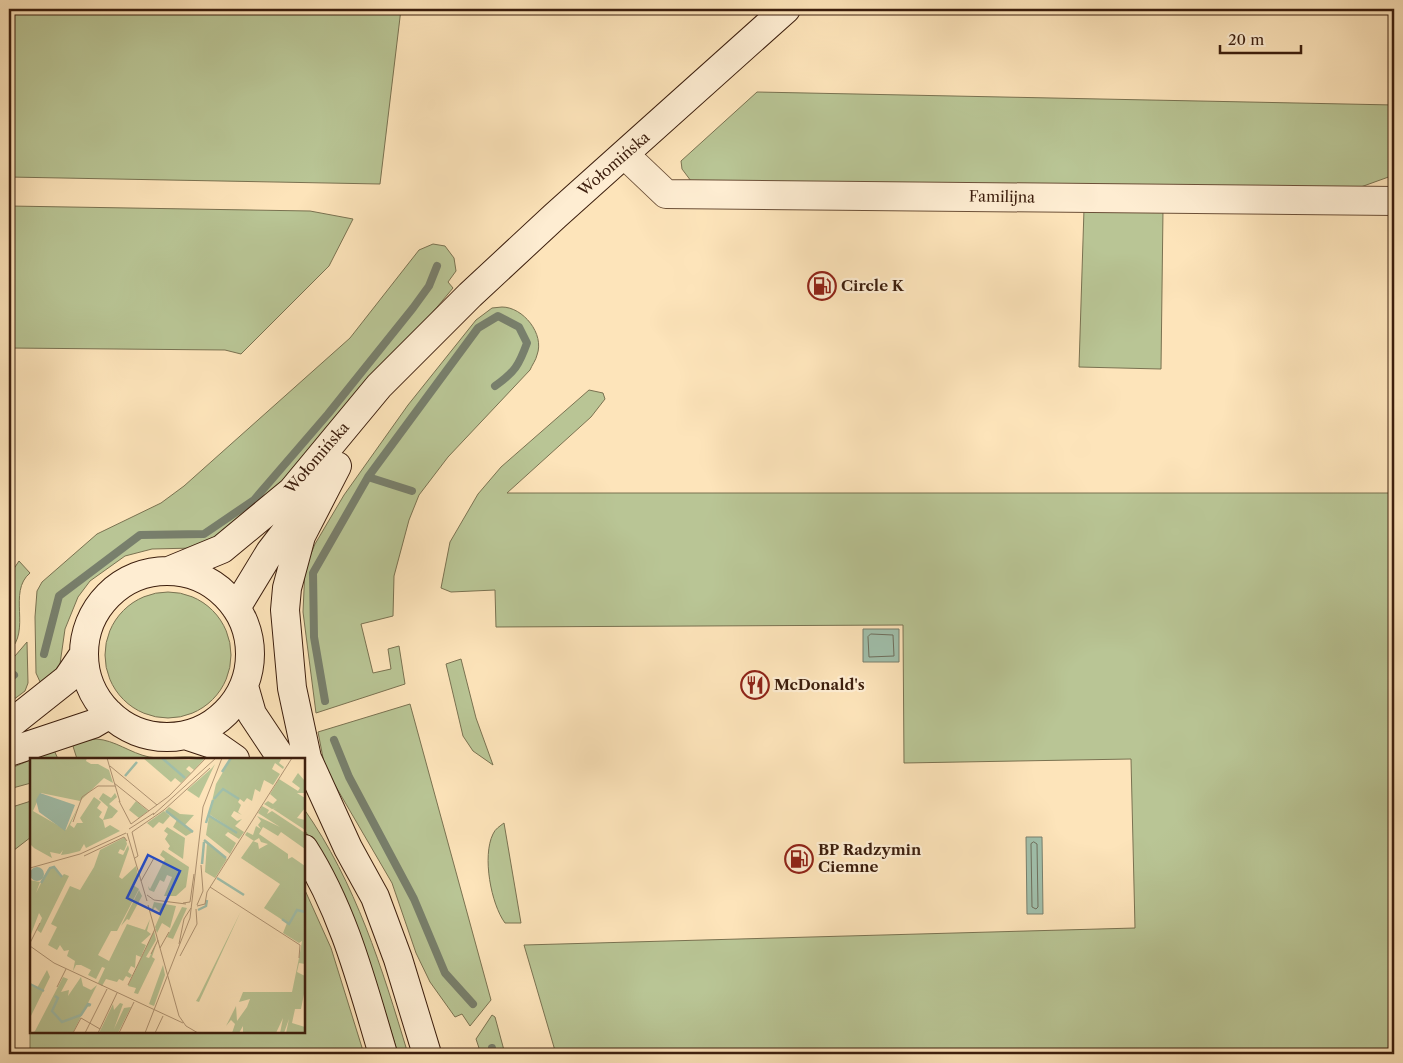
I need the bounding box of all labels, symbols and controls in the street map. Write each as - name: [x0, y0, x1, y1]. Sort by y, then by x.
- scale bar: [1220, 22, 1302, 54]
- text: 20 m: [1228, 30, 1264, 49]
- street label: Wołomińska: [573, 127, 653, 201]
- street label: Familijna: [969, 186, 1035, 207]
- fuel station icon: Circle K: [807, 271, 837, 301]
- place label: Circle K: [841, 276, 905, 295]
- street label: Wołomińska: [280, 418, 353, 498]
- restaurant icon: McDonald's: [740, 670, 770, 700]
- place label: McDonald's: [774, 675, 865, 694]
- inset map: [30, 758, 305, 1033]
- place label: BP Radzymin Ciemne: [818, 840, 922, 876]
- fuel station icon: BP Radzymin Ciemne: [784, 844, 814, 874]

